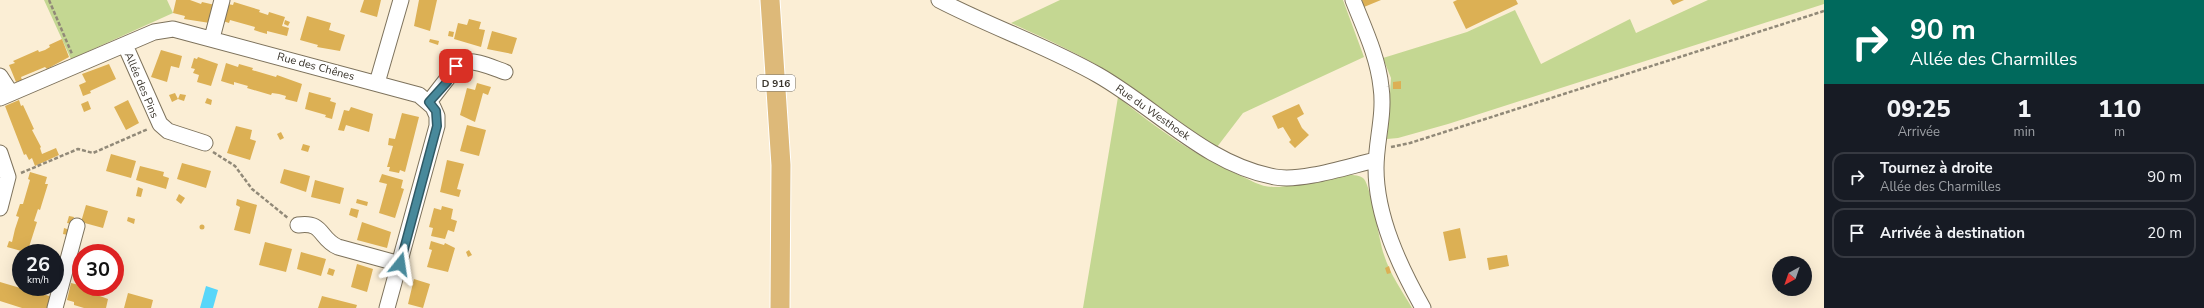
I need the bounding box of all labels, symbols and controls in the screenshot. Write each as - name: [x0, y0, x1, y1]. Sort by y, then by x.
- text: 90 m: [1910, 11, 1976, 49]
- icon: right: [1844, 16, 1896, 68]
- text: Allée des Charmilles: [1910, 47, 2078, 71]
- street label: Rue des Chênes: [276, 49, 356, 84]
- pin: [439, 49, 473, 83]
- street label: Allée des Pins: [121, 50, 162, 121]
- icon: arrive: [445, 55, 467, 77]
- road number: D 916: [757, 75, 795, 91]
- street label: Rue du Westhoek: [1112, 81, 1193, 144]
- text: 09:25: [1887, 93, 1951, 125]
- text: 1: [2017, 93, 2032, 125]
- text: 110: [2098, 93, 2141, 125]
- text: Arrivée: [1898, 123, 1940, 141]
- text: min: [2014, 123, 2035, 141]
- text: m: [2114, 123, 2125, 141]
- text: Tournez à droite: [1880, 158, 1993, 178]
- icon: right: [1846, 166, 1868, 188]
- text: 90 m: [2147, 167, 2182, 187]
- text: Allée des Charmilles: [1880, 178, 2001, 196]
- icon: arrive: [1846, 222, 1868, 244]
- text: Arrivée à destination: [1880, 223, 2025, 243]
- text: 20 m: [2147, 223, 2182, 243]
- position arrow: [379, 243, 421, 285]
- speed limit sign: 30: [72, 244, 124, 296]
- text: 26: [26, 251, 50, 278]
- north arrow: [1772, 256, 1812, 296]
- map controls: [1772, 256, 1812, 296]
- text: km/h: [27, 273, 49, 287]

